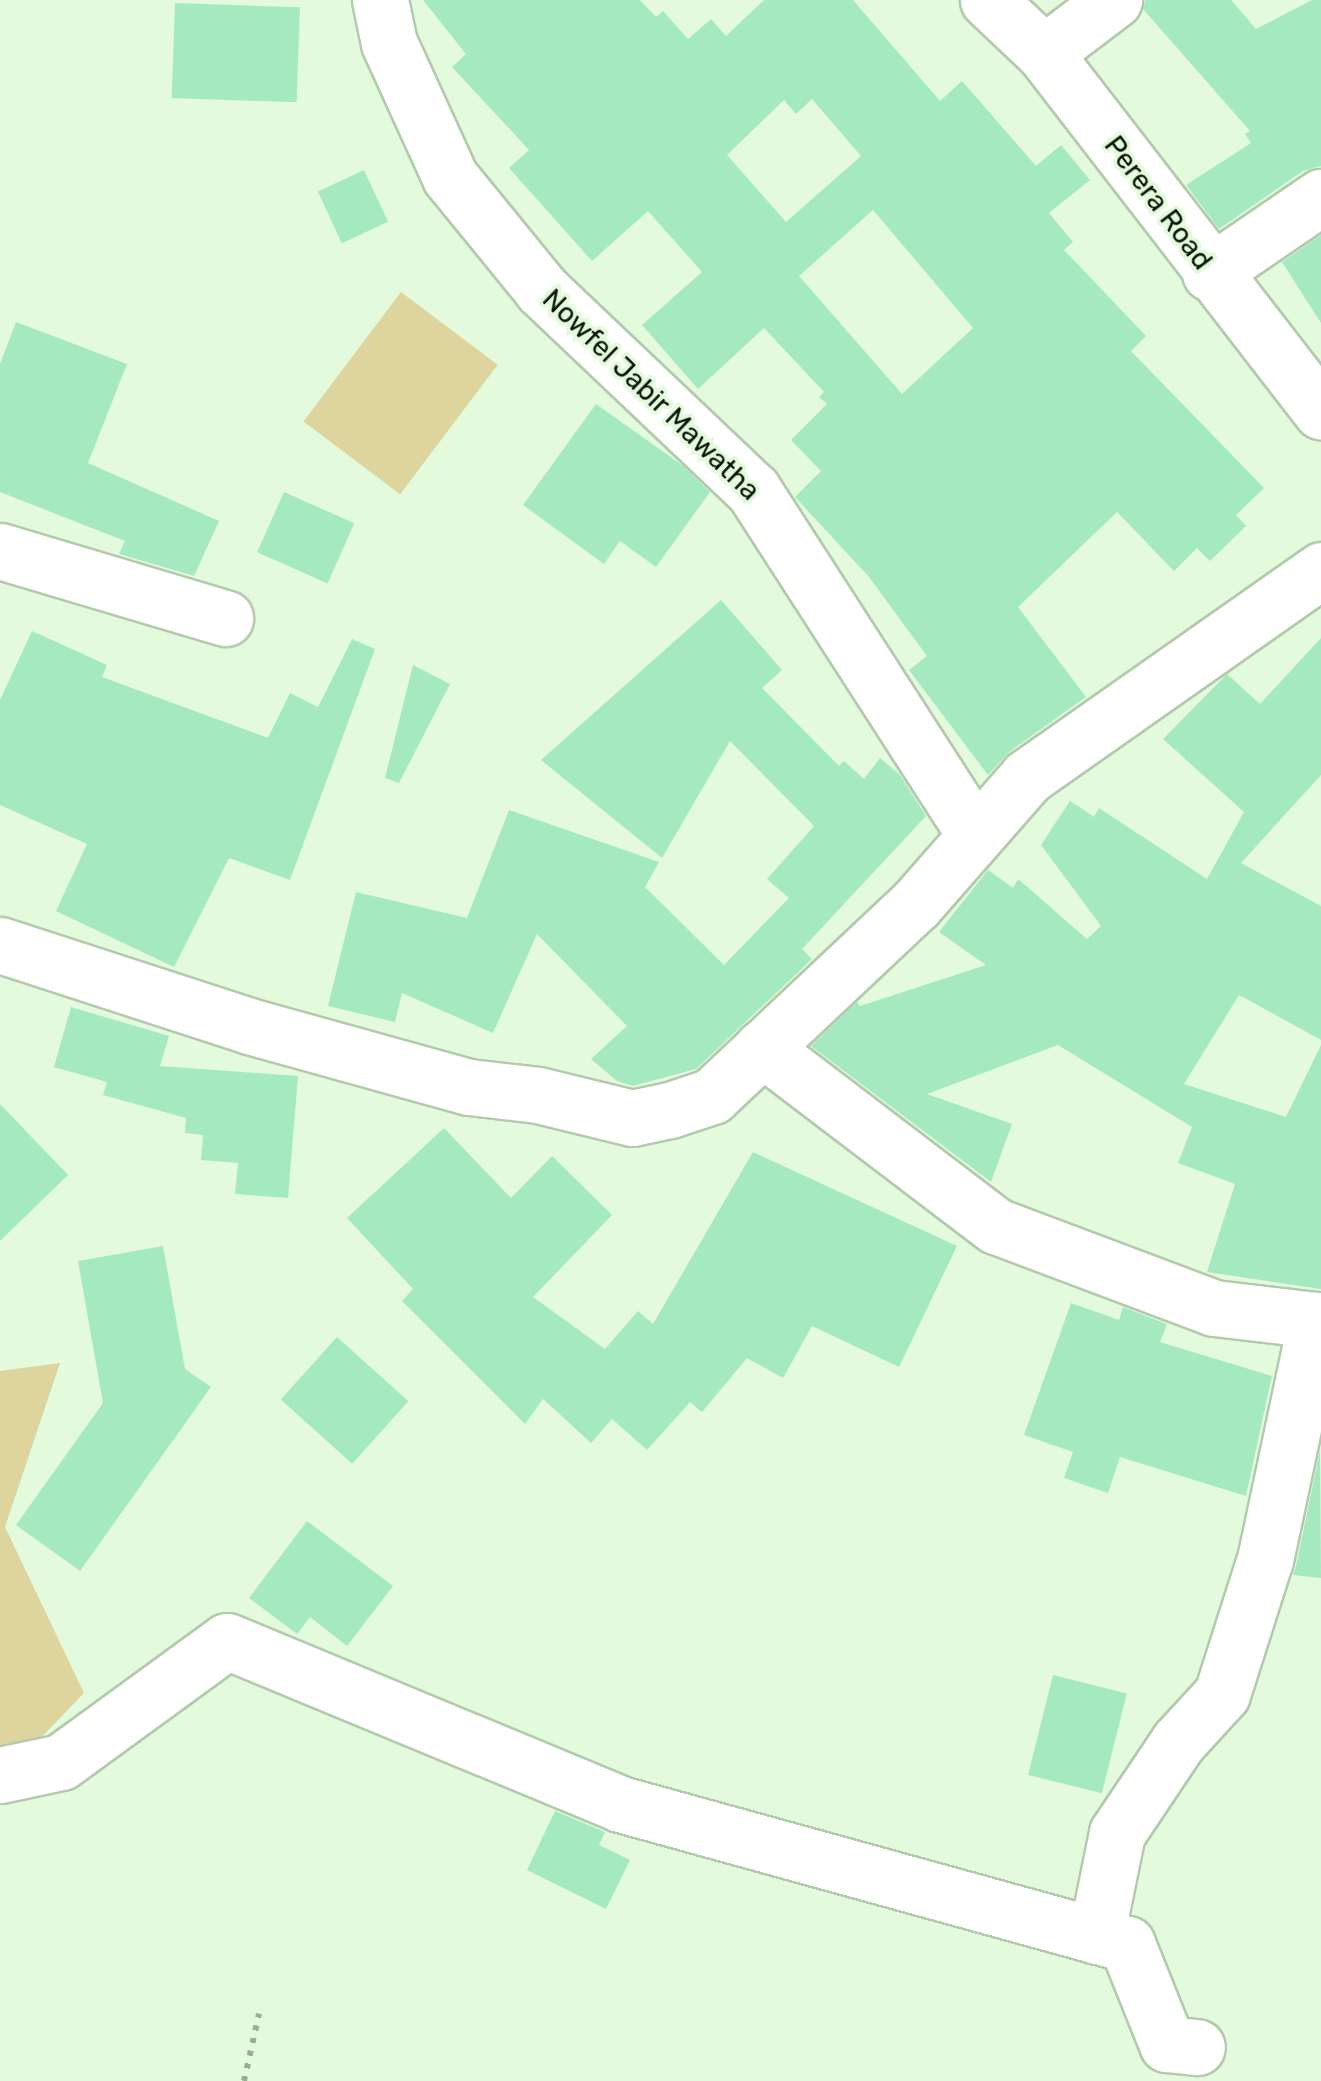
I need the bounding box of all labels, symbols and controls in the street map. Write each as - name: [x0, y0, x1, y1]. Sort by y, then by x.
- street label: Perera Road: [1097, 130, 1219, 276]
- street label: Nowfel Jabir Mawatha: [535, 282, 767, 508]

